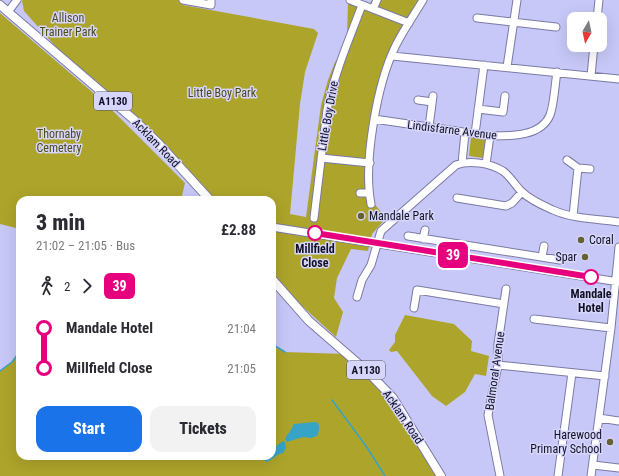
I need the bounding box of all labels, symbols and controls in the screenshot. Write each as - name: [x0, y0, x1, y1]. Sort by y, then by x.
- park label: Allison Trainer Park: [40, 11, 97, 39]
- north arrow: [567, 12, 607, 52]
- map controls: [567, 12, 607, 52]
- street label: Little Boy Drive: [315, 80, 341, 152]
- park label: Little Boy Park: [188, 86, 257, 100]
- road number: A1130: [94, 92, 132, 110]
- street label: Acklam Road: [129, 116, 183, 170]
- street label: Lindisfarne Avenue: [406, 118, 498, 143]
- park label: Thornaby Cemetery: [36, 127, 82, 155]
- place label: Mandale Park: [369, 209, 434, 223]
- text: 3 min: [36, 210, 85, 235]
- marker: Mandale Park: [356, 211, 366, 221]
- text: £2.88: [221, 221, 256, 239]
- marker: Millfield Close: [307, 225, 323, 241]
- place label: Coral: [589, 233, 614, 247]
- marker: Coral: [576, 235, 586, 245]
- text: 21:02 – 21:05 · Bus: [36, 238, 135, 253]
- place label: Millfield Close: [295, 242, 335, 270]
- line badge: 39: [435, 242, 471, 268]
- text: 39: [446, 247, 460, 263]
- place label: Spar: [555, 250, 577, 264]
- marker: Spar: [580, 252, 590, 262]
- marker: Mandale Hotel: [583, 269, 599, 285]
- icon: walk: [36, 275, 58, 297]
- icon: forward: [76, 275, 98, 297]
- text: 39: [112, 278, 127, 294]
- text: 2: [64, 279, 70, 294]
- place label: Mandale Hotel: [570, 287, 612, 315]
- text: Mandale Hotel: [66, 319, 153, 337]
- text: 21:04: [227, 321, 256, 336]
- street label: Balmoral Avenue: [483, 330, 508, 411]
- text: Millfield Close: [66, 359, 153, 377]
- text: 21:05: [227, 361, 256, 376]
- road number: A1130: [347, 361, 385, 379]
- street label: Acklam Road: [380, 387, 426, 447]
- button: Start: [36, 406, 142, 452]
- button: Tickets: [150, 406, 256, 452]
- place label: Harewood Primary School: [530, 428, 602, 456]
- marker: Harewood Primary School: [605, 437, 615, 447]

